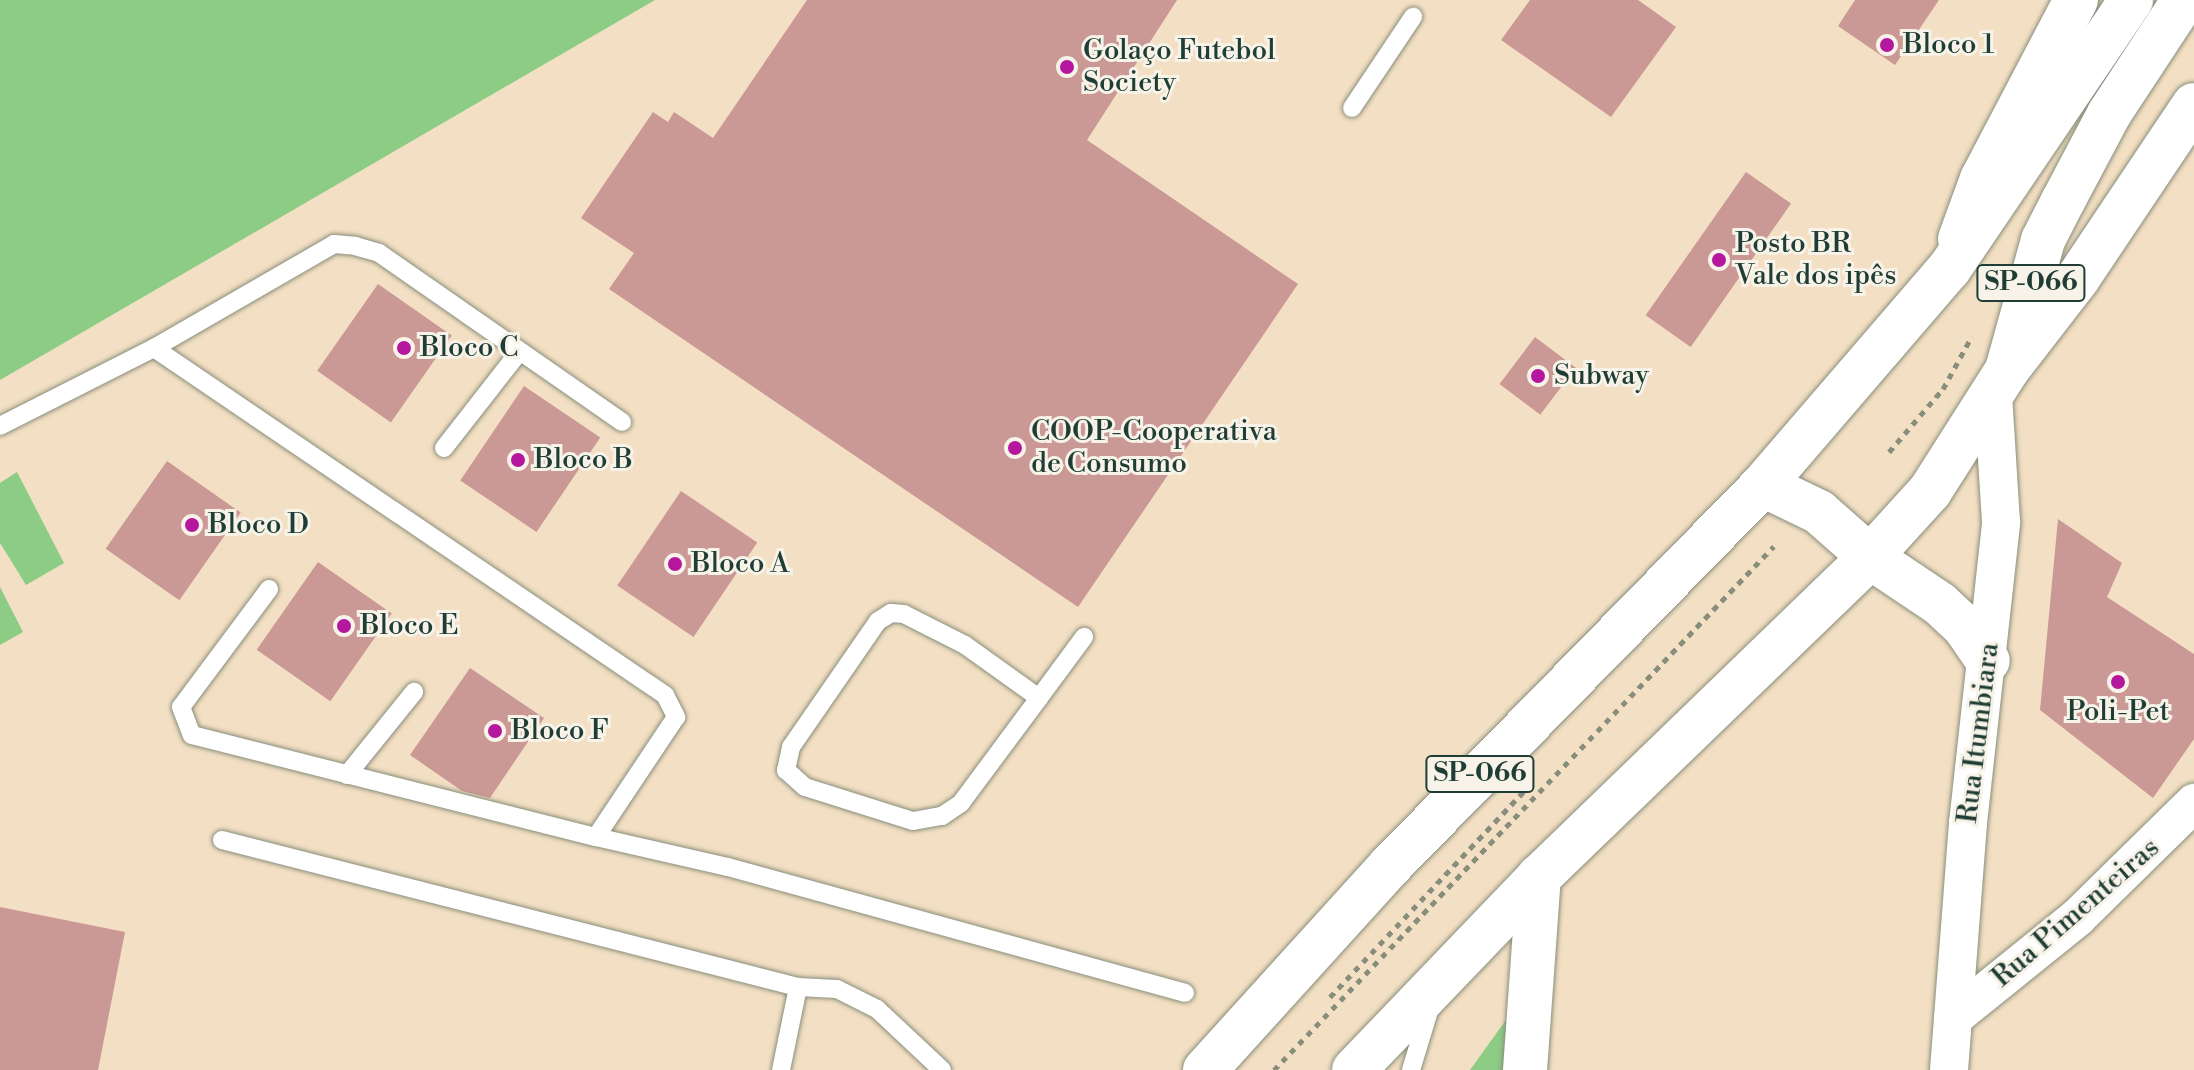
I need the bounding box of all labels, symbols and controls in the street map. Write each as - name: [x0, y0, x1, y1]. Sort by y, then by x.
- place label: Bloco 1: [1903, 28, 1994, 62]
- place label: Golaço Futebol Society: [1083, 34, 1275, 100]
- marker: Bloco 1: [1878, 36, 1896, 54]
- marker: Golaço Futebol Society: [1058, 58, 1076, 76]
- place label: Posto BR Vale dos ipês: [1735, 227, 1897, 293]
- marker: Posto BR Vale dos ipês: [1710, 251, 1728, 269]
- road number: SP-066: [1975, 261, 2087, 305]
- place label: Bloco C: [420, 331, 519, 365]
- marker: Bloco C: [395, 339, 413, 357]
- place label: Subway: [1554, 359, 1649, 393]
- marker: Subway: [1529, 367, 1547, 385]
- place label: COOP-Cooperativa de Consumo: [1031, 415, 1277, 481]
- marker: COOP-Cooperativa de Consumo: [1006, 439, 1024, 457]
- place label: Bloco B: [534, 443, 633, 477]
- marker: Bloco B: [509, 451, 527, 469]
- place label: Bloco D: [208, 508, 309, 542]
- marker: Bloco D: [183, 516, 201, 534]
- place label: Bloco A: [691, 547, 790, 581]
- marker: Bloco A: [666, 555, 684, 573]
- place label: Bloco E: [360, 609, 459, 643]
- marker: Bloco E: [335, 617, 353, 635]
- street label: Rua Itumbiara: [1951, 641, 2007, 825]
- marker: Poli-Pet: [2109, 673, 2127, 691]
- place label: Poli-Pet: [2067, 695, 2169, 729]
- place label: Bloco F: [511, 714, 609, 748]
- marker: Bloco F: [486, 722, 504, 740]
- road number: SP-066: [1424, 752, 1536, 796]
- street label: Rua Pimenteiras: [1986, 831, 2166, 995]

